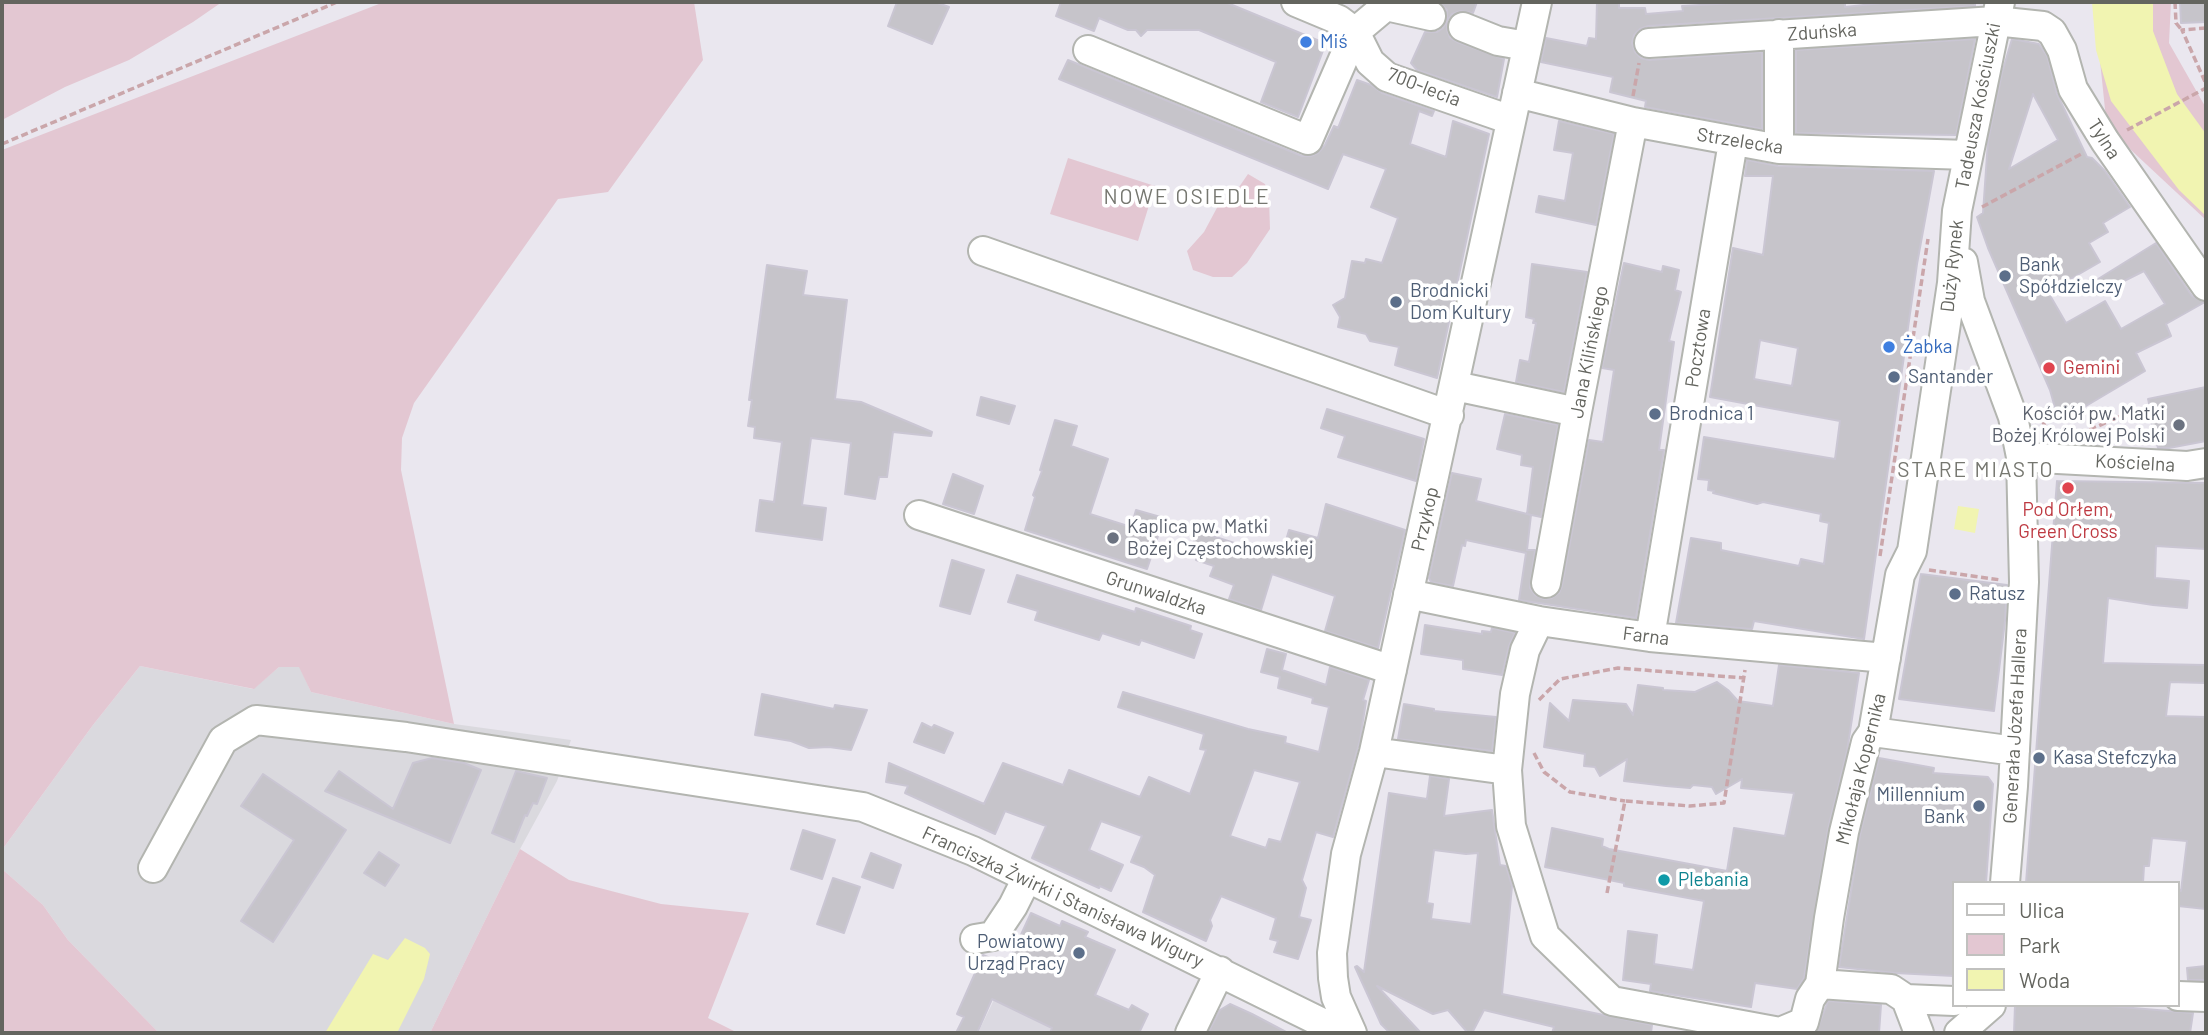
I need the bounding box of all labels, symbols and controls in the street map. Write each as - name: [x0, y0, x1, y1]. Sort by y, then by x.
- street label: Zduńska: [1787, 18, 1857, 46]
- street label: Tadeusza Kościuszki: [1951, 21, 2005, 191]
- place label: Miś: [1320, 31, 1348, 53]
- marker: Miś: [1298, 34, 1314, 50]
- street label: 700-lecia: [1384, 63, 1464, 111]
- street label: Tylna: [2083, 115, 2125, 163]
- street label: Strzelecka: [1695, 123, 1785, 159]
- district label: NOWE OSIEDLE: [1105, 184, 1269, 210]
- street label: Duży Rynek: [1936, 219, 1968, 313]
- place label: Bank Spółdzielczy: [2019, 254, 2122, 298]
- marker: Bank Spółdzielczy: [1997, 268, 2013, 284]
- place label: Brodnicki Dom Kultury: [1410, 280, 1511, 324]
- street label: Jana Kilińskiego: [1565, 284, 1613, 420]
- marker: Brodnicki Dom Kultury: [1388, 294, 1404, 310]
- street label: Pocztowa: [1681, 307, 1715, 389]
- place label: Żabka: [1903, 336, 1953, 358]
- marker: Żabka: [1881, 339, 1897, 355]
- place label: Gemini: [2063, 357, 2120, 379]
- marker: Gemini: [2041, 360, 2057, 376]
- place label: Santander: [1908, 366, 1993, 388]
- marker: Santander: [1886, 369, 1902, 385]
- place label: Brodnica 1: [1669, 403, 1754, 425]
- place label: Kościół pw. Matki Bożej Królowej Polski: [1992, 403, 2165, 447]
- marker: Brodnica 1: [1647, 406, 1663, 422]
- marker: Kościół pw. Matki Bożej Królowej Polski: [2171, 417, 2187, 433]
- street label: Kościelna: [2094, 450, 2176, 476]
- district label: STARE MIASTO: [1899, 457, 2053, 483]
- marker: Pod Orłem, Green Cross: [2060, 480, 2076, 496]
- street label: Przykop: [1407, 485, 1443, 553]
- place label: Pod Orłem, Green Cross: [2018, 499, 2118, 543]
- place label: Kaplica pw. Matki Bożej Częstochowskiej: [1127, 516, 1314, 560]
- marker: Kaplica pw. Matki Bożej Częstochowskiej: [1105, 530, 1121, 546]
- street label: Grunwaldzka: [1103, 566, 1209, 620]
- place label: Ratusz: [1969, 583, 2025, 605]
- marker: Ratusz: [1947, 586, 1963, 602]
- street label: Farna: [1621, 622, 1671, 650]
- street label: Generała Józefa Hallera: [1998, 628, 2032, 824]
- street label: Mikołaja Kopernika: [1831, 691, 1891, 847]
- place label: Kasa Stefczyka: [2053, 747, 2177, 769]
- marker: Kasa Stefczyka: [2031, 750, 2047, 766]
- place label: Millennium Bank: [1876, 784, 1965, 828]
- marker: Millennium Bank: [1971, 798, 1987, 814]
- street label: Franciszka Żwirki i Stanisława Wigury: [918, 822, 1208, 972]
- place label: Plebania: [1678, 869, 1749, 891]
- marker: Plebania: [1656, 872, 1672, 888]
- legend: [1952, 881, 2180, 1007]
- text: Ulica: [2019, 897, 2064, 922]
- place label: Powiatowy Urząd Pracy: [967, 931, 1065, 975]
- text: Park: [2019, 932, 2060, 957]
- marker: Powiatowy Urząd Pracy: [1071, 945, 1087, 961]
- text: Woda: [2019, 967, 2070, 992]

